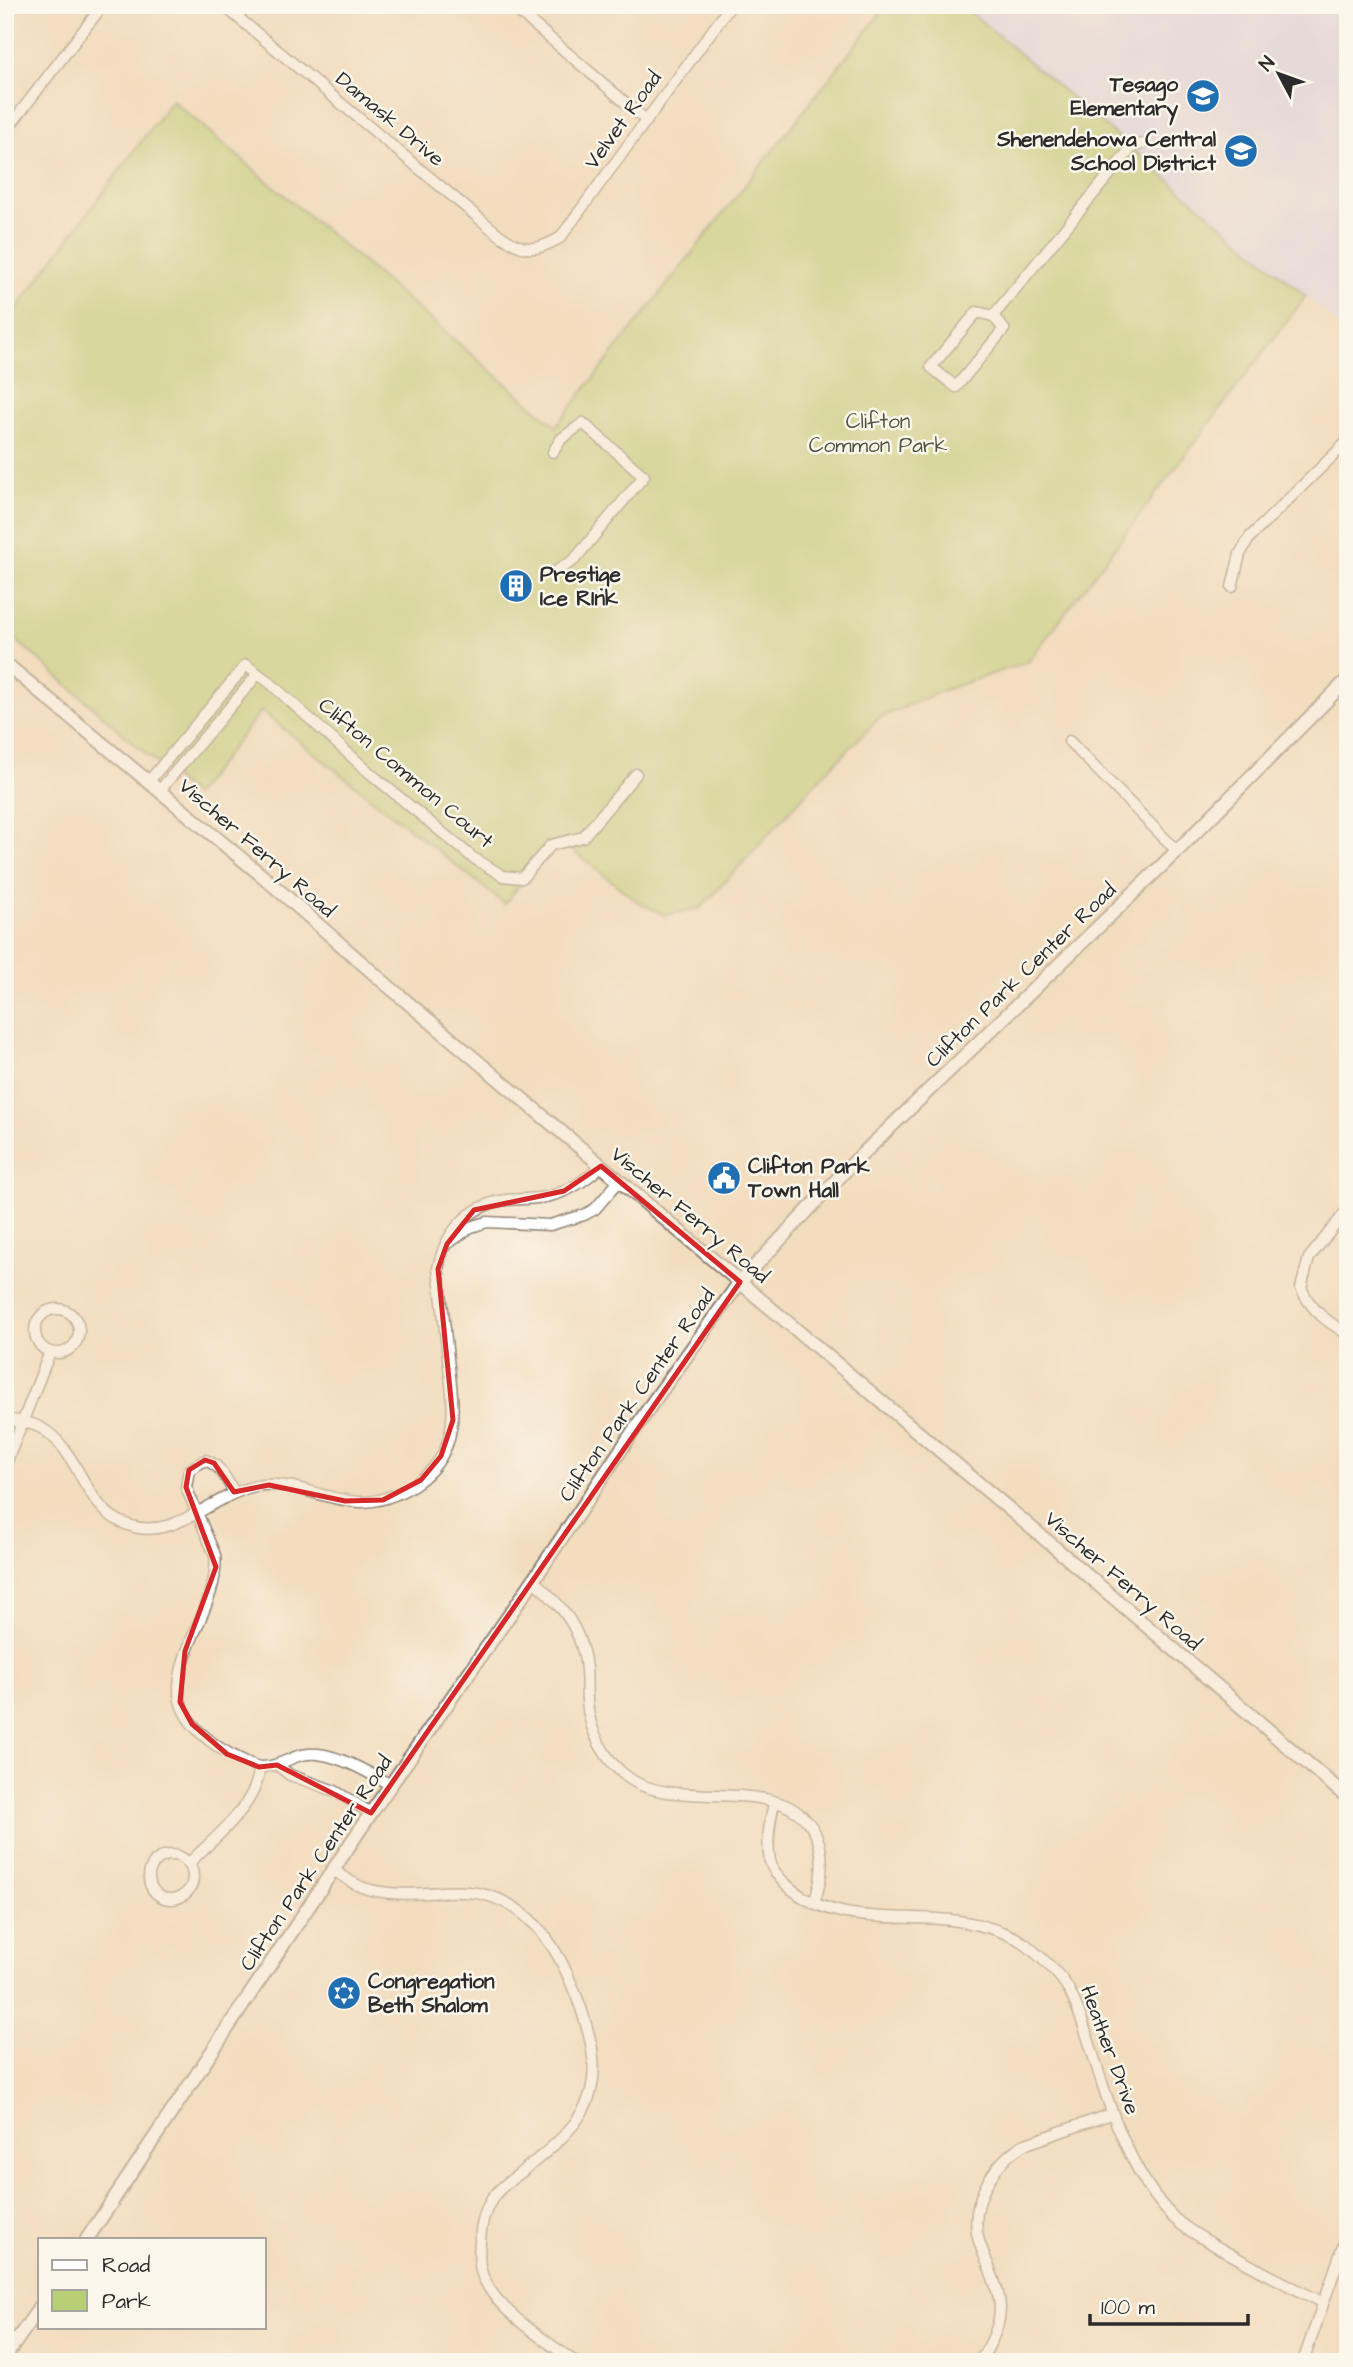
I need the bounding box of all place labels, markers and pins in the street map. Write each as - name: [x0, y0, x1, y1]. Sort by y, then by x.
- place label: Tesago Elementary: [1070, 70, 1178, 126]
- school or university icon: Tesago Elementary: [1184, 77, 1222, 115]
- place label: Shenendehowa Central School District: [996, 125, 1217, 178]
- school or university icon: Shenendehowa Central School District: [1222, 132, 1260, 170]
- place label: Prestige Ice RInk: [540, 560, 621, 613]
- building icon: Prestige Ice RInk: [497, 567, 535, 605]
- place label: Clifton Park Town Hall: [747, 1152, 870, 1205]
- public building icon: Clifton Park Town Hall: [705, 1159, 743, 1197]
- place label: Congregation Beth Shalom: [368, 1967, 495, 2020]
- synagogue icon: Congregation Beth Shalom: [325, 1974, 363, 2012]

